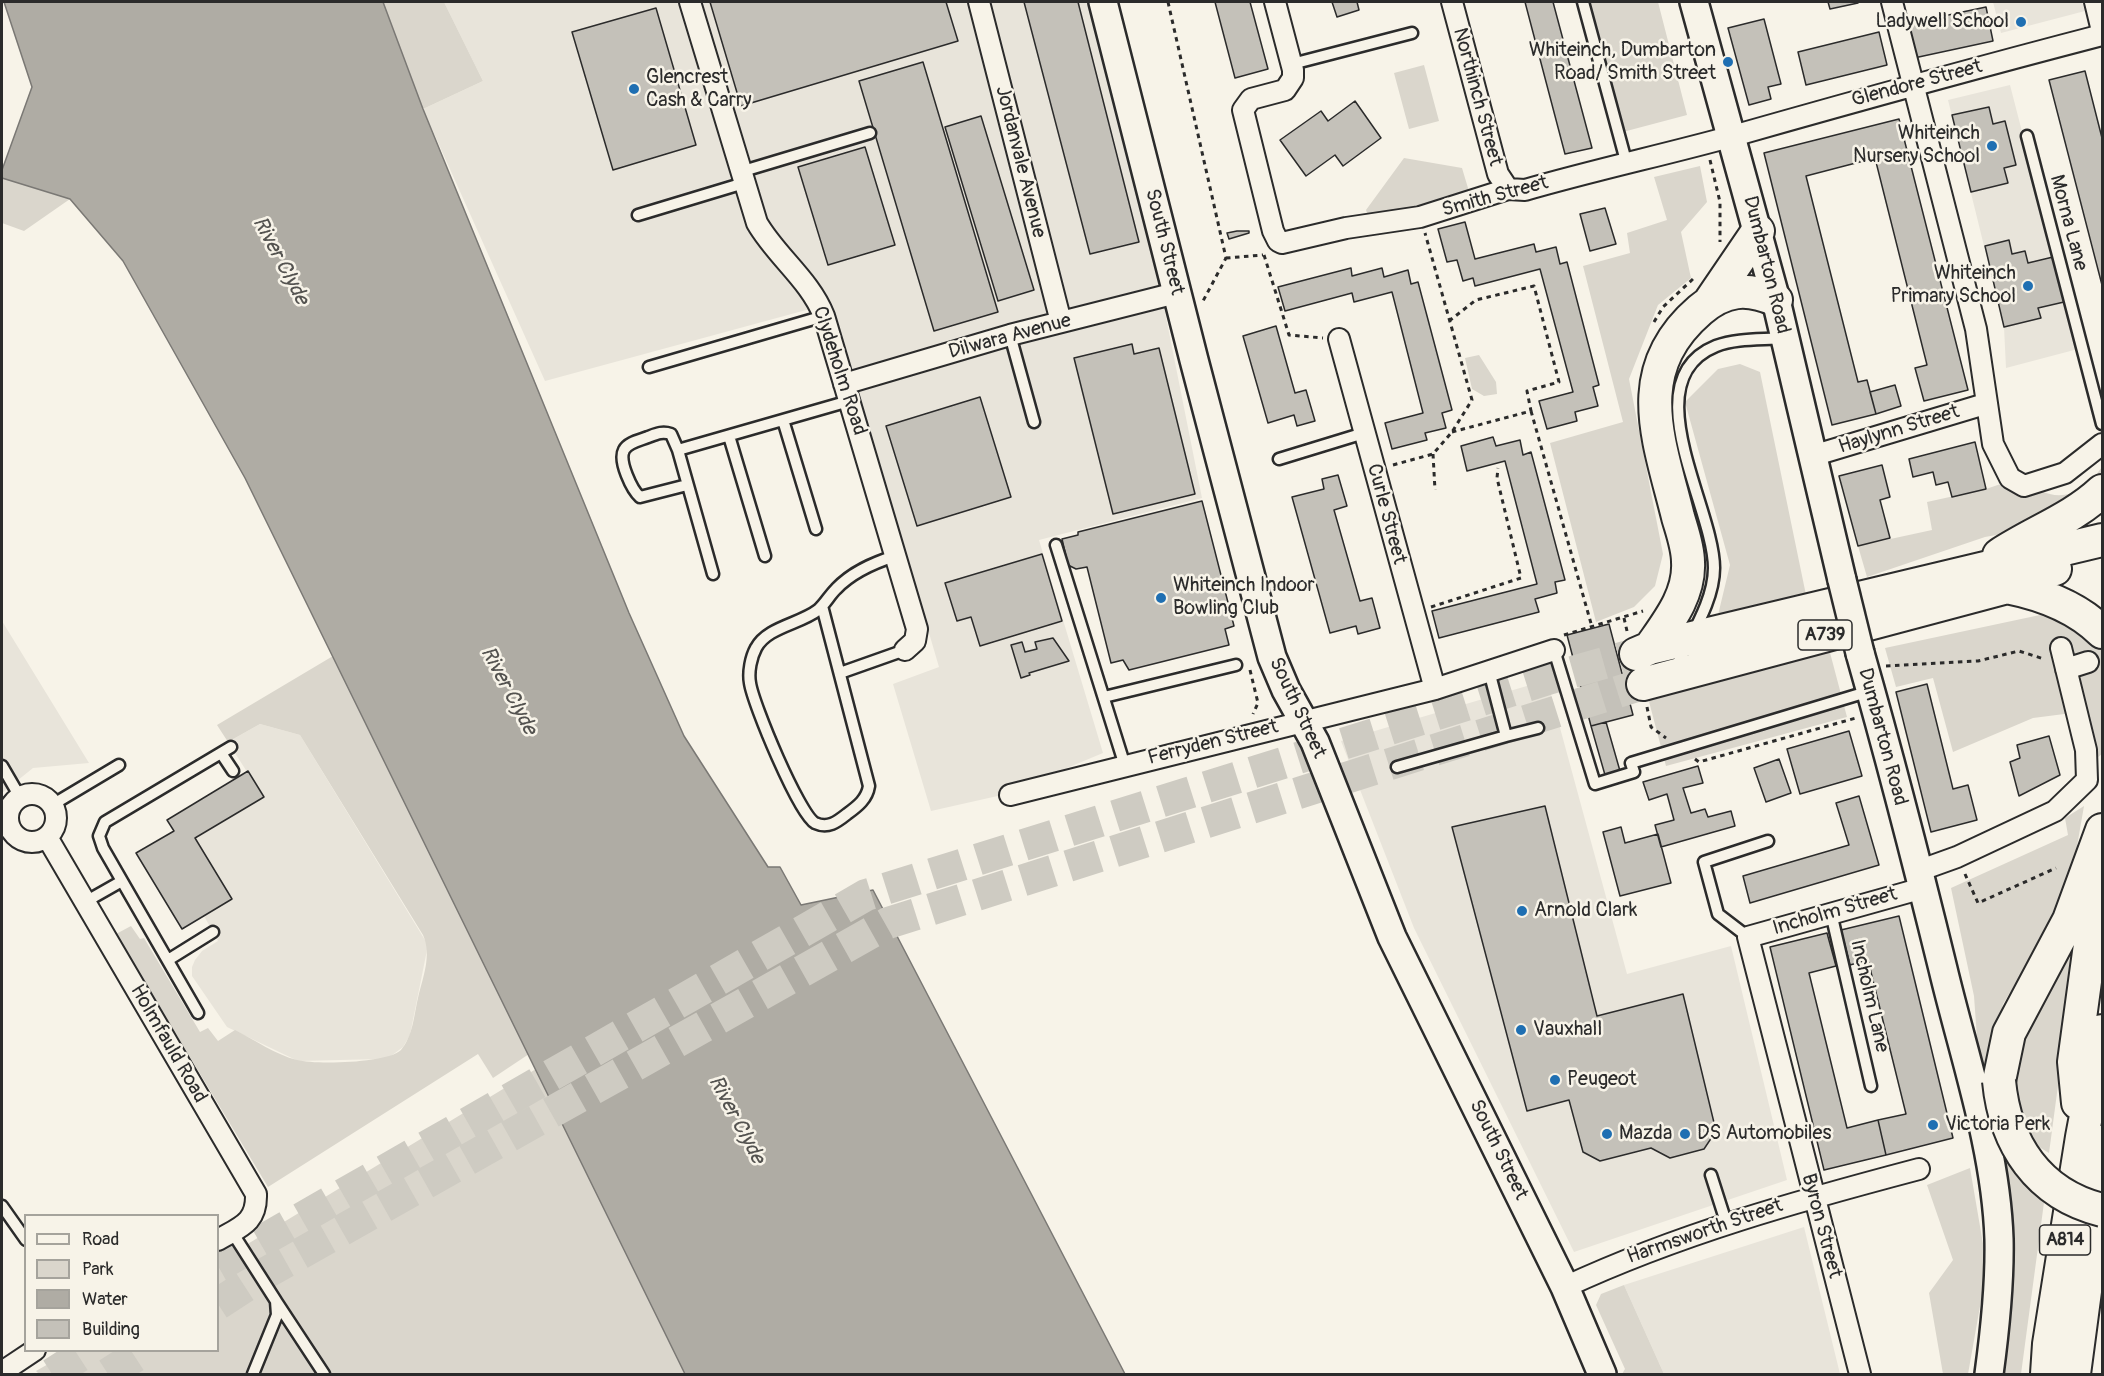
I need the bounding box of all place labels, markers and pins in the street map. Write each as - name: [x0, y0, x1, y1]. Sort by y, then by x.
- place label: Ladywell School: [1875, 10, 2009, 34]
- marker: Ladywell School: [2014, 15, 2028, 29]
- place label: Whiteinch, Dumbarton Road/ Smith Street: [1529, 39, 1716, 86]
- marker: Whiteinch, Dumbarton Road/ Smith Street: [1721, 55, 1735, 69]
- place label: Glencrest Cash & Carry: [646, 66, 752, 113]
- marker: Glencrest Cash & Carry: [627, 82, 641, 96]
- place label: Whiteinch Nursery School: [1853, 122, 1980, 169]
- marker: Whiteinch Nursery School: [1985, 139, 1999, 153]
- place label: Whiteinch Primary School: [1891, 262, 2016, 309]
- marker: Whiteinch Primary School: [2021, 279, 2035, 293]
- place label: Whiteinch Indoor Bowling Club: [1173, 574, 1315, 621]
- marker: Whiteinch Indoor Bowling Club: [1154, 591, 1168, 605]
- place label: Arnold Clark: [1534, 899, 1637, 923]
- marker: Arnold Clark: [1515, 904, 1529, 918]
- place label: Vauxhall: [1533, 1018, 1602, 1042]
- marker: Vauxhall: [1514, 1023, 1528, 1037]
- place label: Peugeot: [1567, 1068, 1637, 1092]
- marker: Peugeot: [1548, 1073, 1562, 1087]
- place label: Victoria Perk: [1945, 1113, 2050, 1137]
- marker: Victoria Perk: [1926, 1118, 1940, 1132]
- place label: Mazda: [1619, 1122, 1672, 1146]
- place label: DS Automobiles: [1697, 1122, 1831, 1146]
- marker: Mazda: [1600, 1127, 1614, 1141]
- marker: DS Automobiles: [1678, 1127, 1692, 1141]

